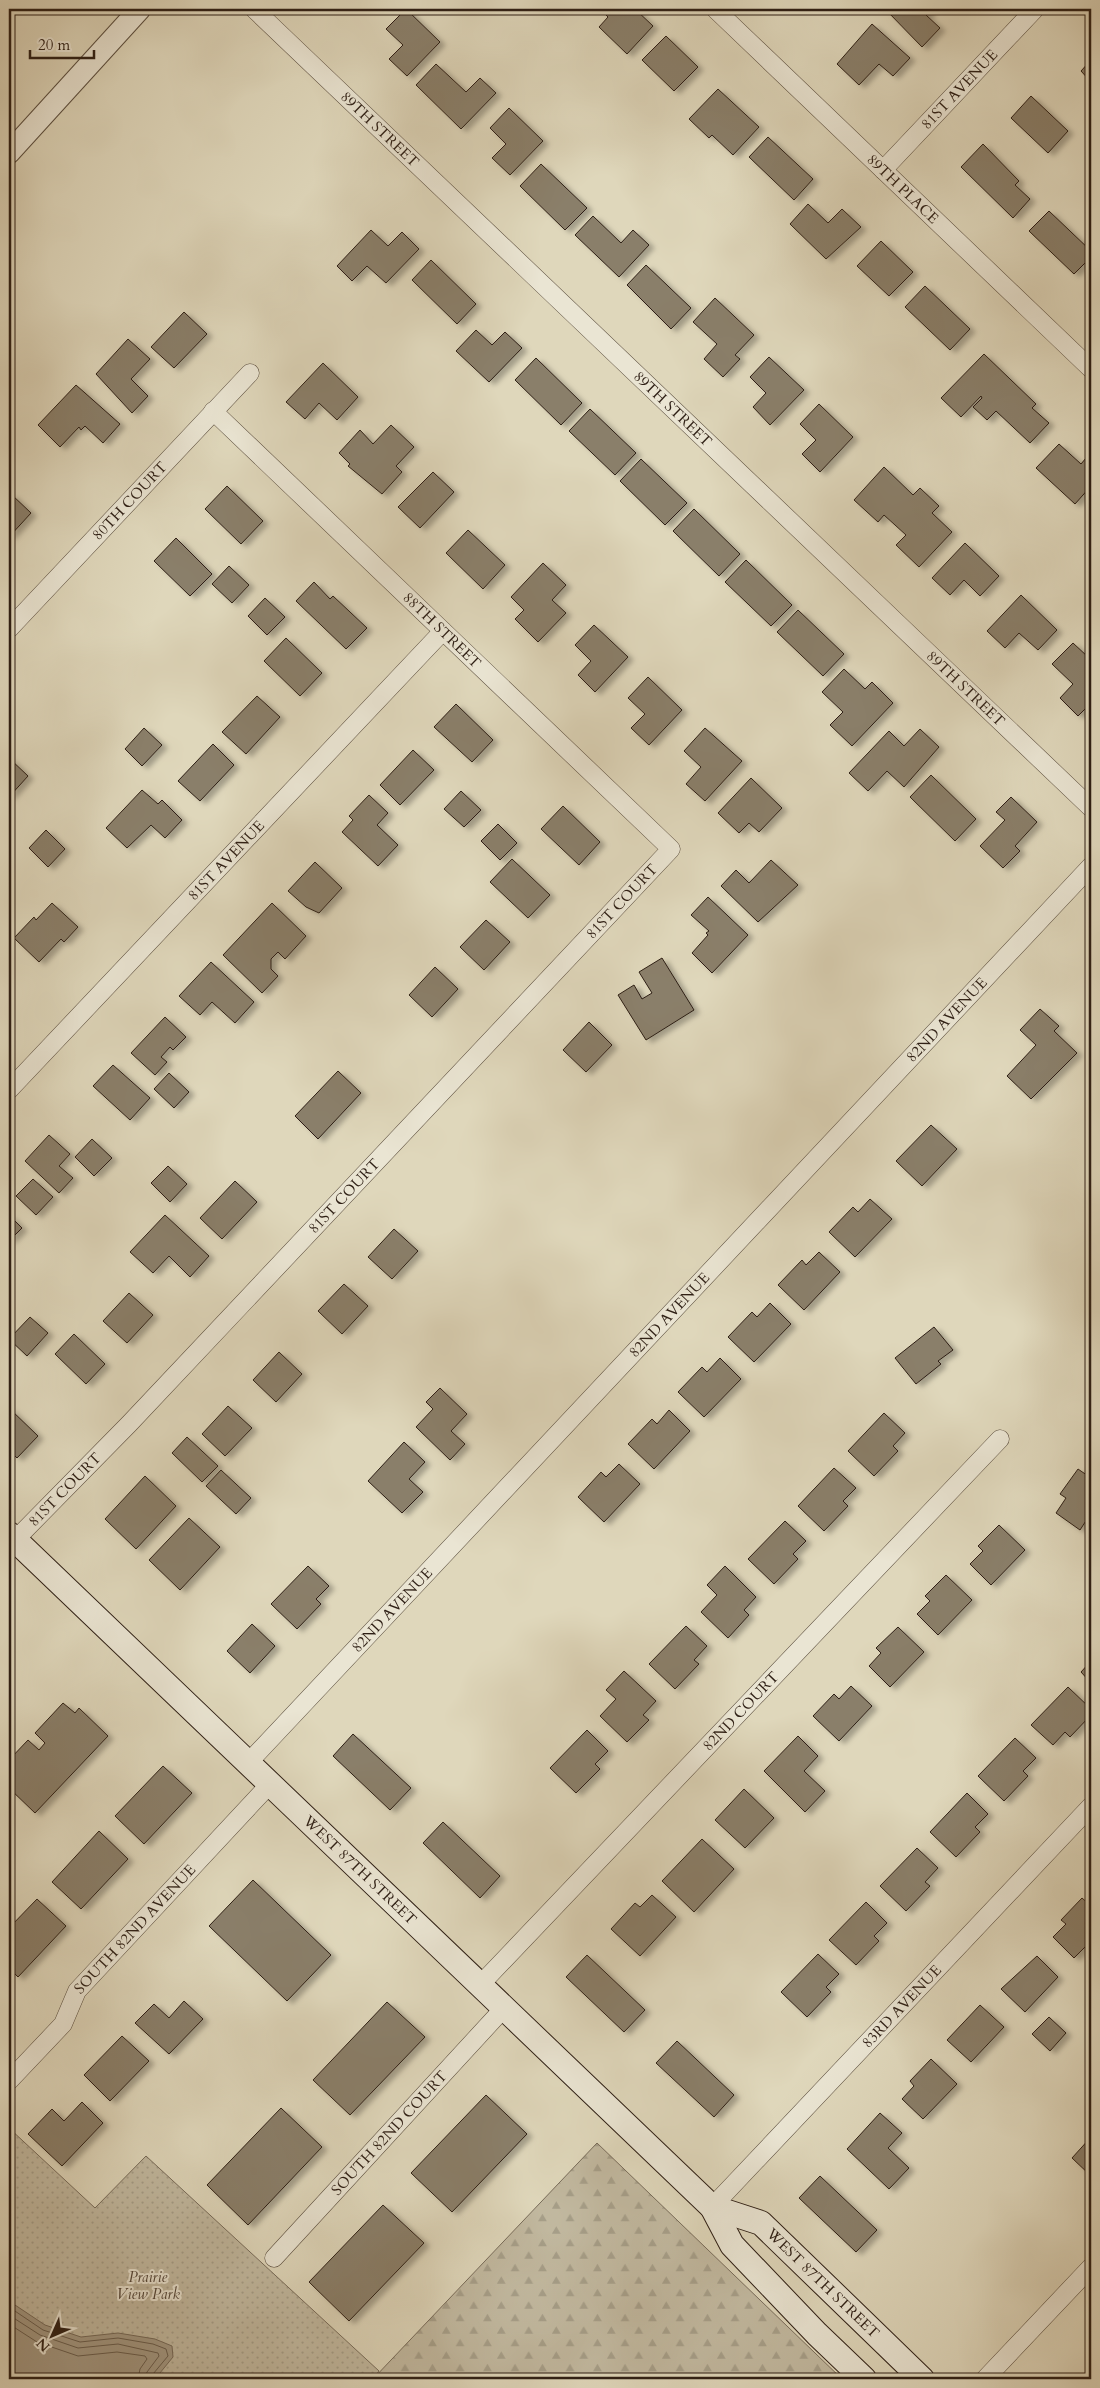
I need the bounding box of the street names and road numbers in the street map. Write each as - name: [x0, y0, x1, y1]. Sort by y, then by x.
- street label: 81ST AVENUE: [916, 45, 1002, 134]
- street label: 89TH STREET: [336, 87, 423, 171]
- street label: 89TH PLACE: [863, 150, 943, 228]
- street label: 89TH STREET: [629, 367, 716, 451]
- street label: 80TH COURT: [88, 457, 172, 545]
- street label: 88TH STREET: [399, 588, 485, 672]
- street label: 89TH STREET: [922, 646, 1009, 731]
- street label: 81ST AVENUE: [183, 816, 269, 905]
- street label: 81ST COURT: [582, 859, 662, 943]
- street label: 82ND AVENUE: [902, 973, 991, 1067]
- street label: 81ST COURT: [304, 1154, 384, 1238]
- street label: 82ND AVENUE: [624, 1268, 714, 1362]
- street label: 81ST COURT: [24, 1448, 106, 1531]
- street label: 82ND AVENUE: [347, 1563, 437, 1657]
- street label: 82ND COURT: [698, 1667, 783, 1755]
- street label: WEST 87TH STREET: [298, 1810, 421, 1929]
- street label: SOUTH 82ND AVENUE: [69, 1860, 200, 1998]
- street label: 83RD AVENUE: [857, 1961, 946, 2052]
- street label: SOUTH 82ND COURT: [327, 2066, 452, 2200]
- street label: WEST 87TH STREET: [762, 2223, 884, 2342]

